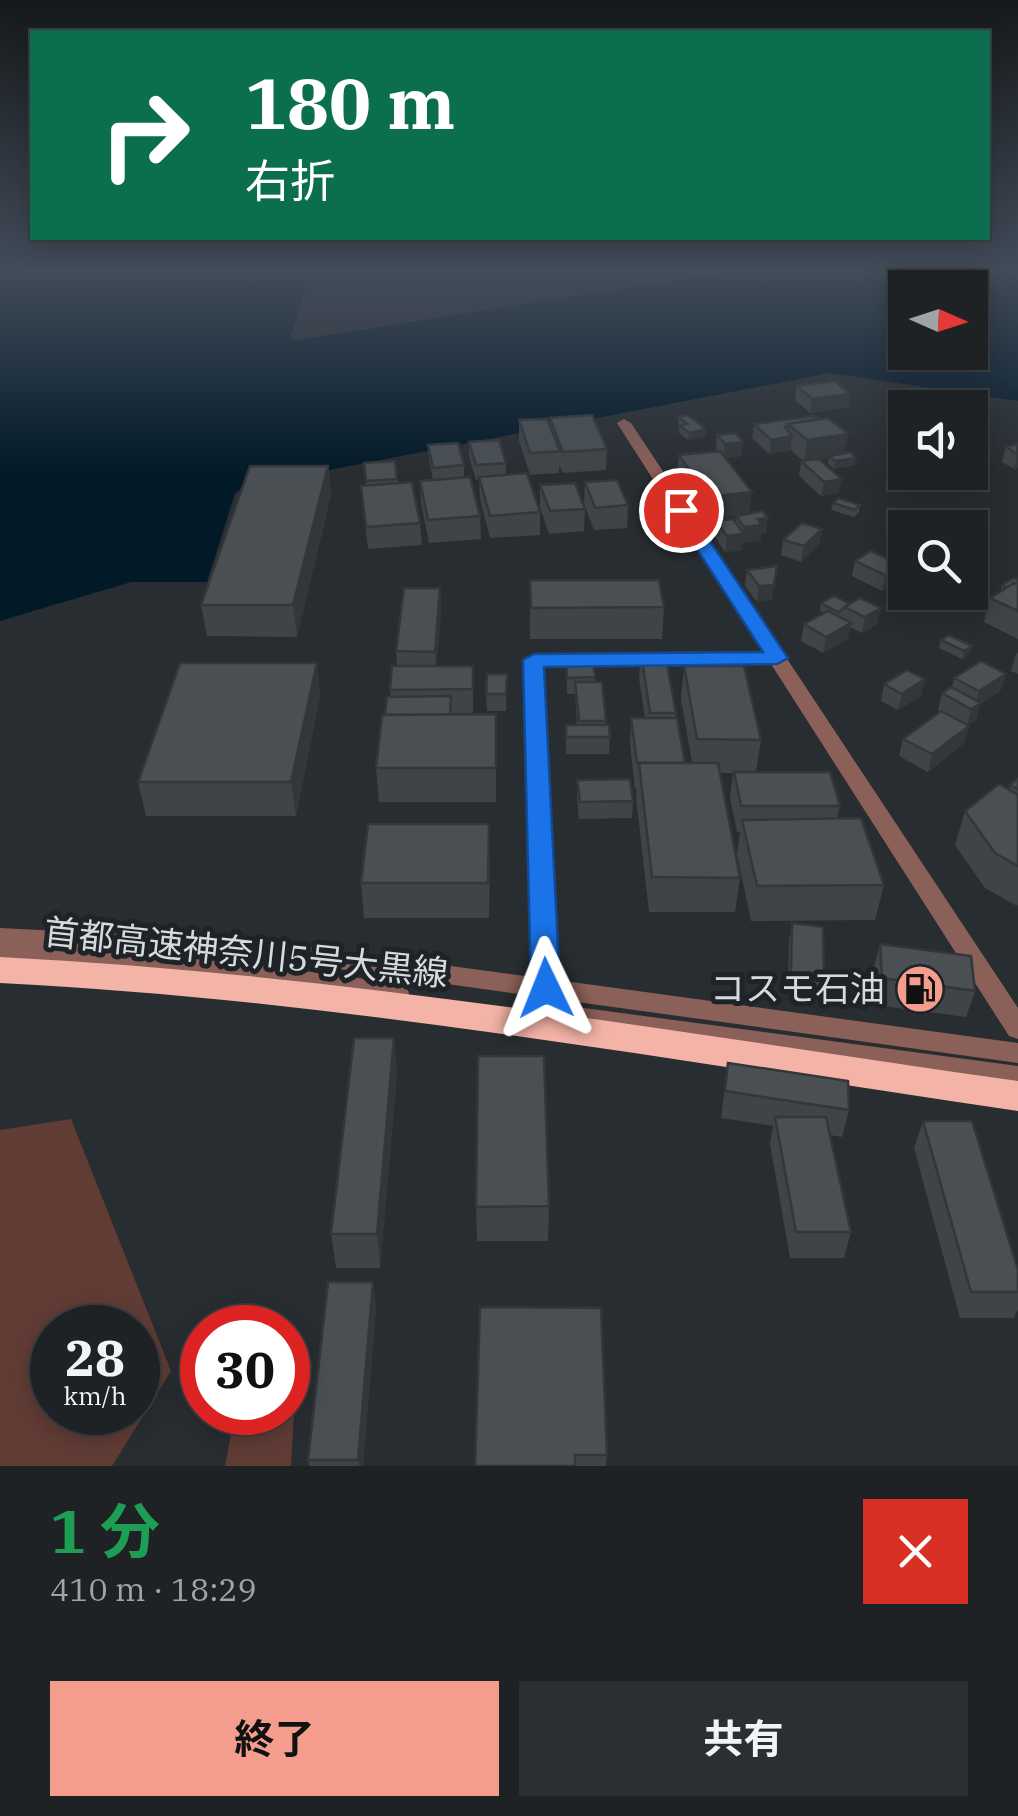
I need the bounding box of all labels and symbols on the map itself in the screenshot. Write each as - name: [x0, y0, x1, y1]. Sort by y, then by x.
- north arrow: [888, 270, 988, 370]
- pin: [639, 468, 724, 553]
- street label: 首都高速神奈川5号大黒線: [42, 908, 450, 996]
- position arrow: [494, 936, 598, 1040]
- fuel station icon: コスモ石油: [894, 963, 946, 1015]
- place label: コスモ石油: [710, 965, 885, 1011]
- speed limit sign: 30: [180, 1305, 310, 1435]

